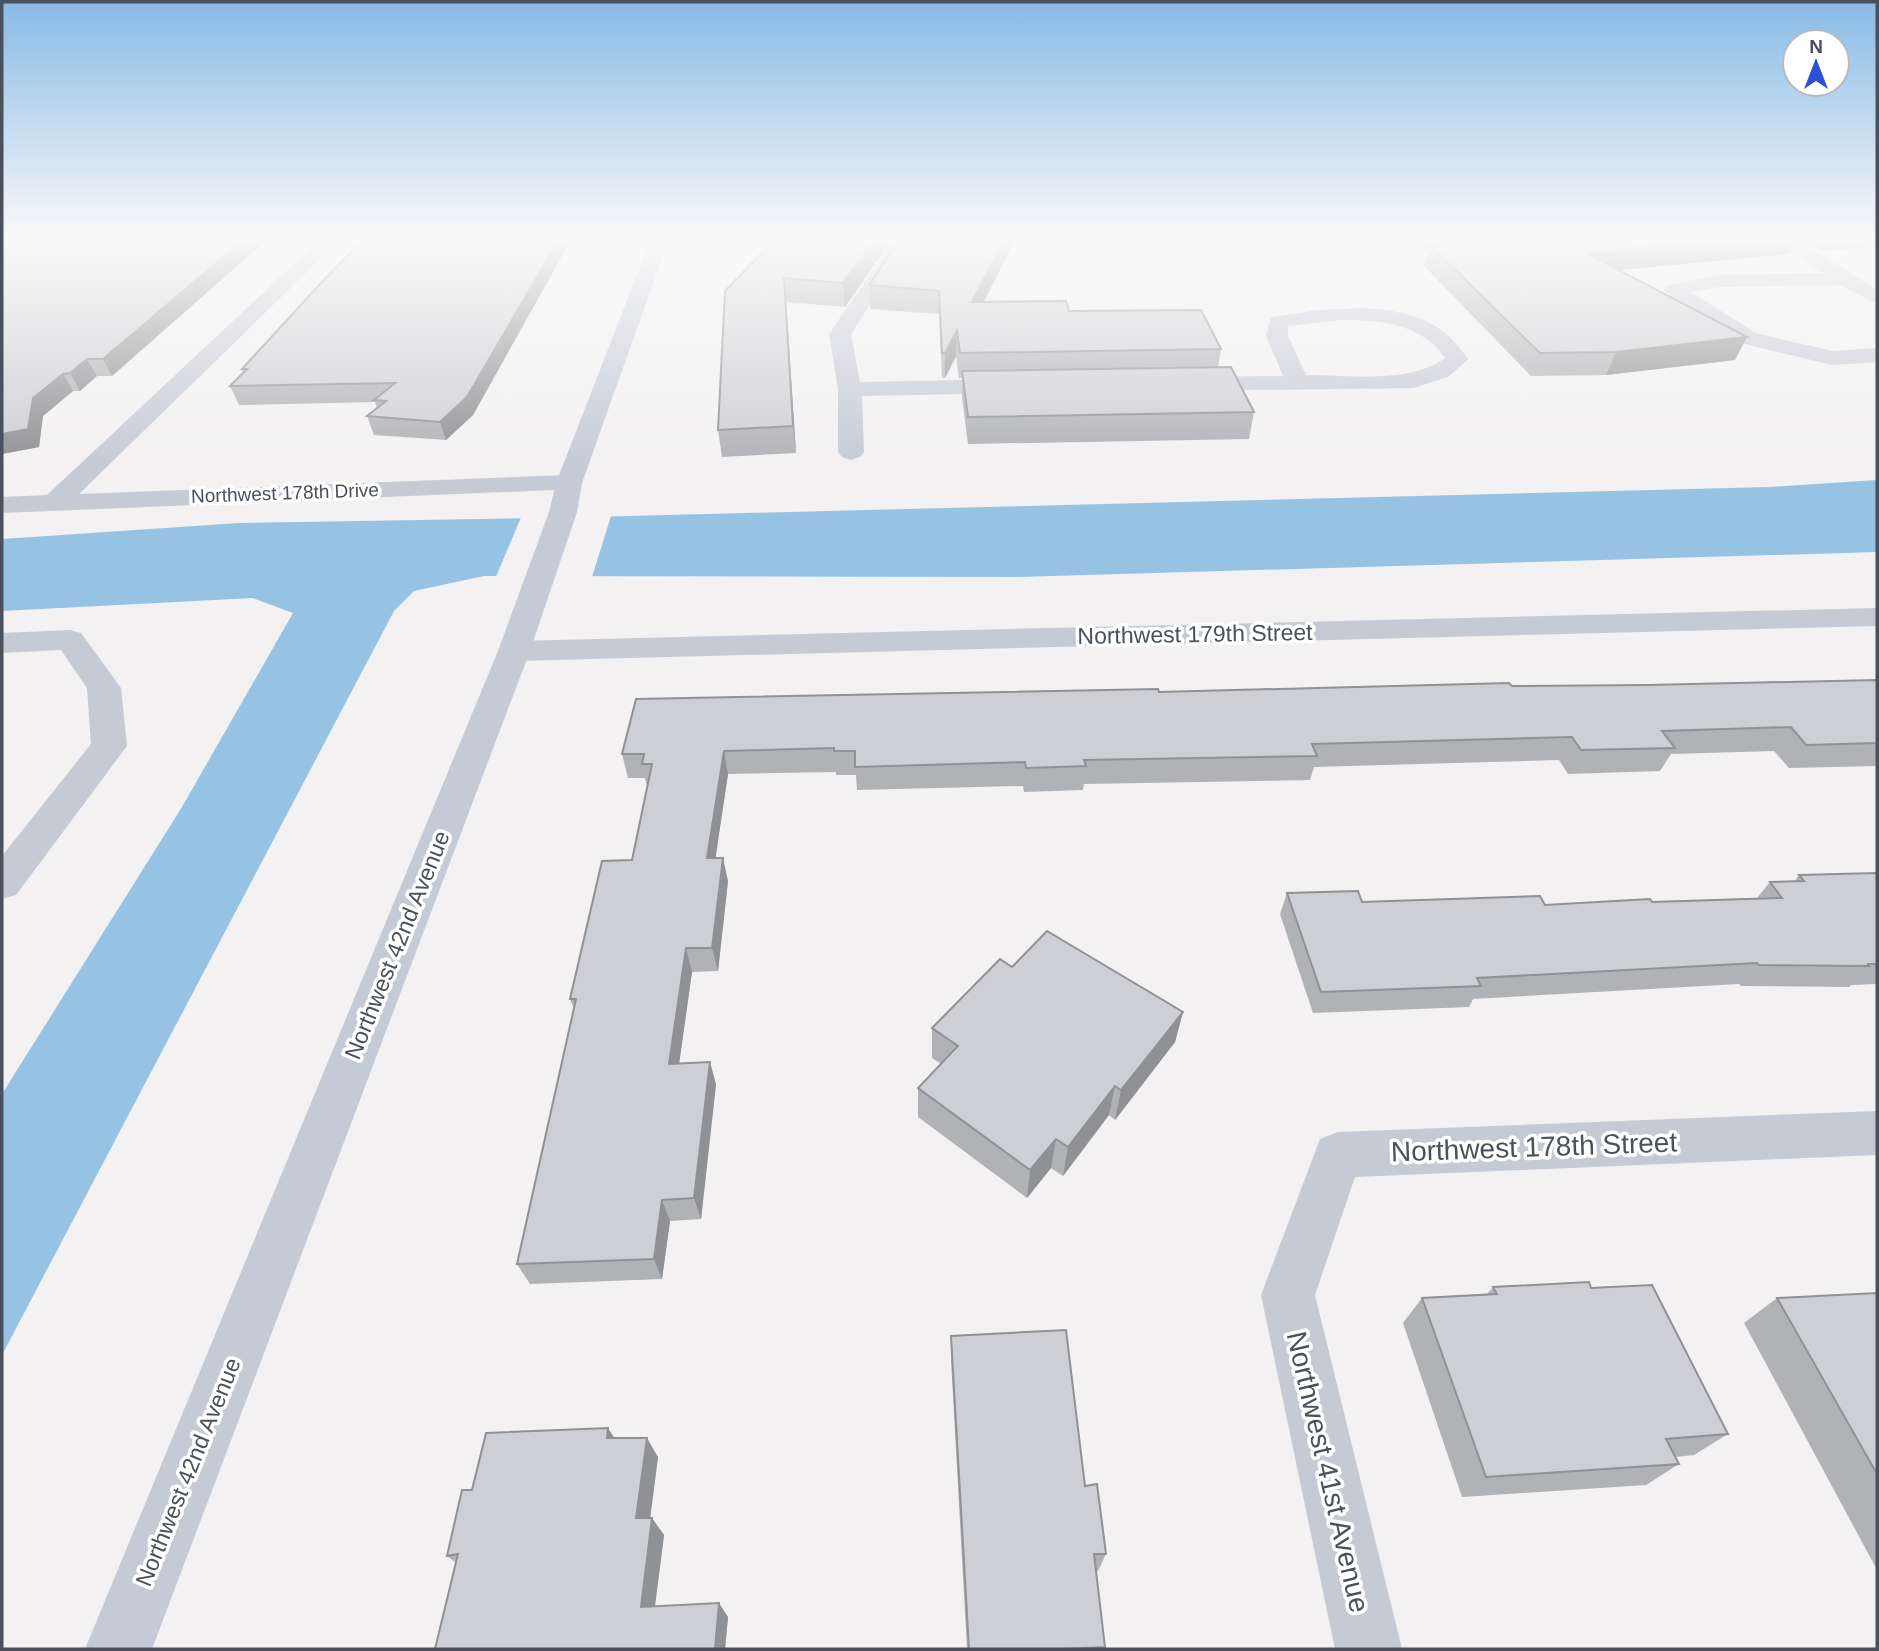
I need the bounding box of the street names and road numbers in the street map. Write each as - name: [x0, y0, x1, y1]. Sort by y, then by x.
- street label: Northwest 178th Drive: [191, 479, 379, 507]
- street label: Northwest 179th Street: [1077, 619, 1313, 649]
- street label: Northwest 42nd Avenue: [339, 827, 455, 1063]
- street label: Northwest 178th Street: [1390, 1127, 1678, 1167]
- street label: Northwest 41st Avenue: [1281, 1328, 1375, 1616]
- street label: Northwest 42nd Avenue: [130, 1354, 246, 1590]

